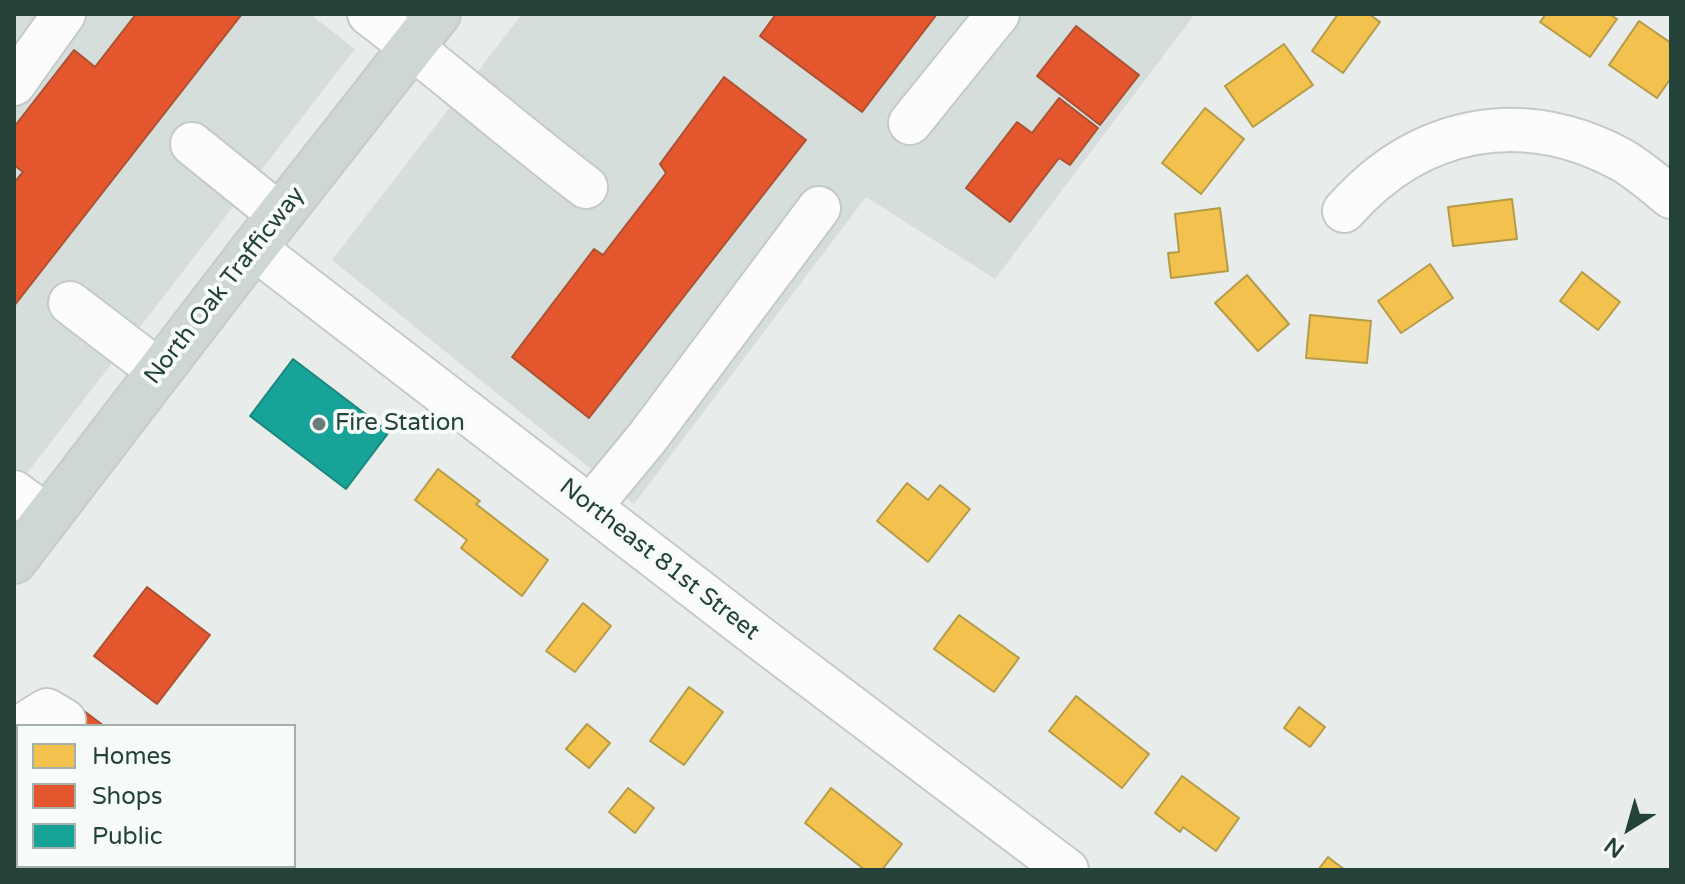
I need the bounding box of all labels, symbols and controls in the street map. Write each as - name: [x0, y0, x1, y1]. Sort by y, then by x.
- street label: North Oak Trafficway: [139, 181, 311, 391]
- place label: Fire Station: [335, 410, 465, 438]
- marker: Fire Station: [310, 415, 328, 433]
- street label: Northeast 81st Street: [553, 473, 765, 647]
- legend: [16, 724, 296, 868]
- text: Homes: [92, 742, 172, 771]
- text: Shops: [92, 782, 162, 811]
- north arrow: [1589, 788, 1669, 868]
- text: Public: [92, 822, 162, 851]
- text: N: [1600, 831, 1629, 863]

